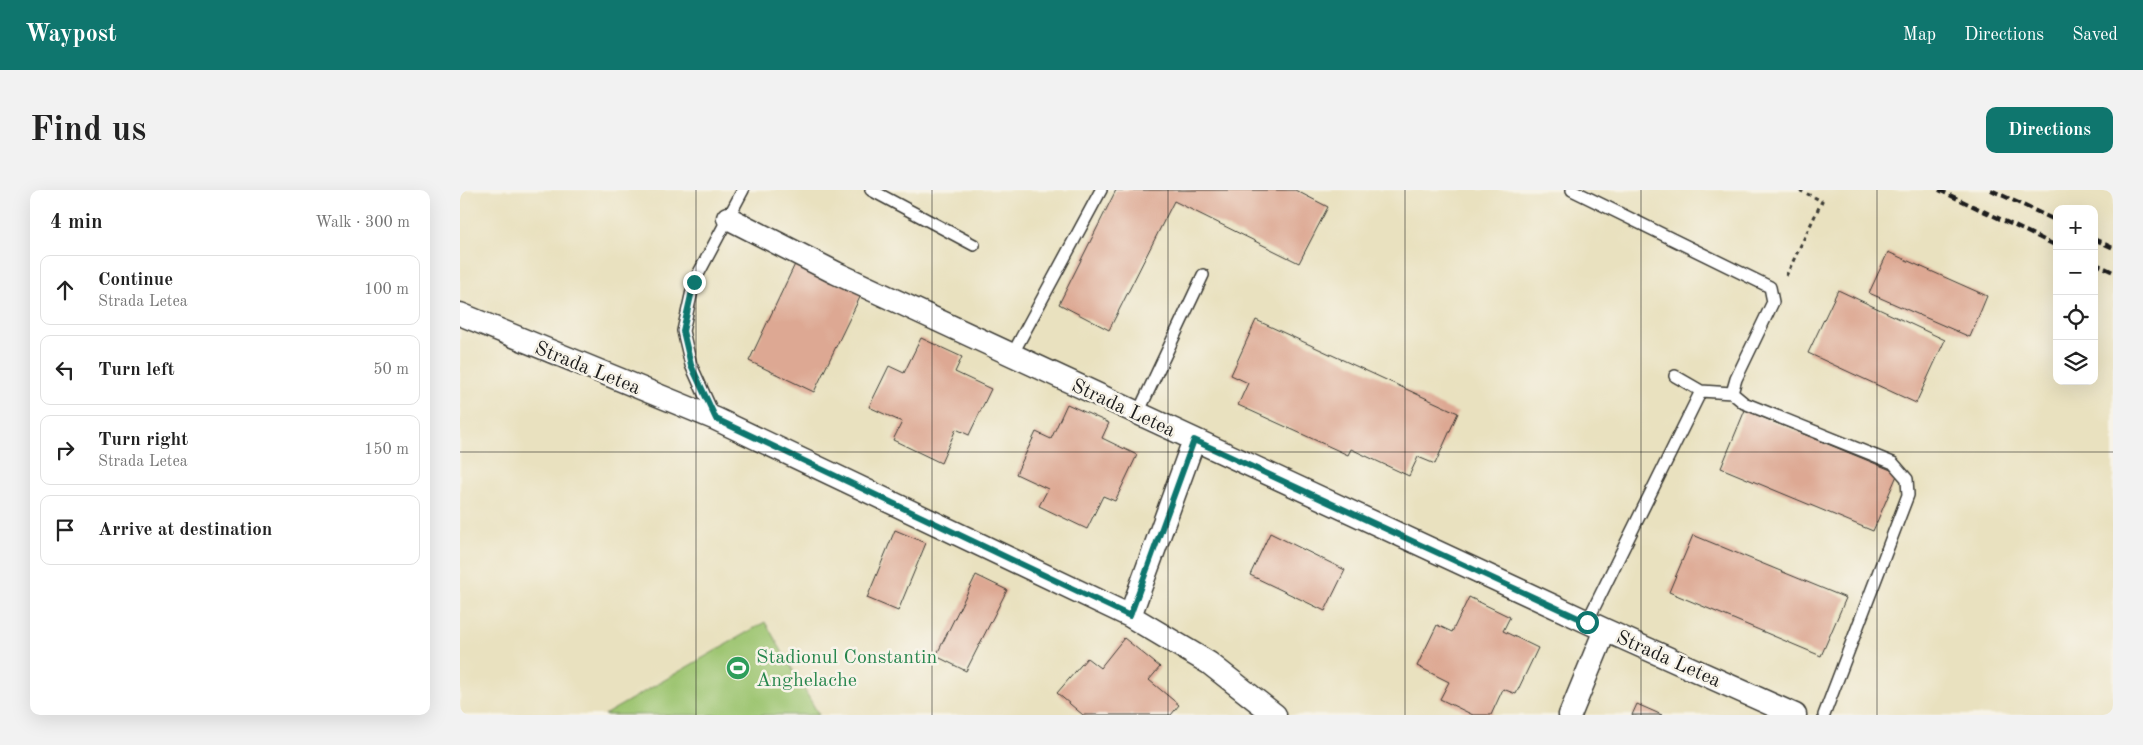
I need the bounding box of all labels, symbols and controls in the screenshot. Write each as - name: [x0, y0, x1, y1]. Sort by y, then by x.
- text: Waypost: [25, 23, 117, 47]
- text: Map: [1903, 26, 1936, 44]
- text: Directions: [1964, 26, 2044, 44]
- text: Saved: [2072, 26, 2118, 44]
- button: Directions: [1986, 107, 2113, 153]
- text: Find us: [30, 113, 146, 148]
- map controls: [2053, 205, 2098, 385]
- button: +: [2053, 205, 2098, 250]
- text: 4 min: [50, 212, 103, 233]
- text: Walk · 300 m: [315, 215, 410, 231]
- button: −: [2053, 250, 2098, 295]
- text: Continue: [98, 271, 173, 290]
- route end: [683, 271, 706, 294]
- icon: ahead: [51, 276, 79, 304]
- text: 100 m: [364, 282, 409, 298]
- text: Strada Letea: [98, 294, 188, 310]
- button: locate: [2053, 295, 2098, 340]
- street label: Strada Letea: [532, 339, 643, 399]
- button: layers: [2053, 340, 2098, 385]
- icon: left: [51, 356, 79, 384]
- text: Turn left: [98, 361, 175, 380]
- text: 50 m: [373, 362, 409, 378]
- street label: Strada Letea: [1068, 376, 1178, 442]
- text: Turn right: [98, 431, 188, 450]
- icon: right: [51, 436, 79, 464]
- text: 150 m: [364, 442, 409, 458]
- text: Strada Letea: [98, 454, 188, 470]
- icon: arrive: [51, 516, 79, 544]
- text: Arrive at destination: [98, 521, 272, 540]
- route start: [1576, 611, 1599, 634]
- street label: Strada Letea: [1613, 628, 1724, 692]
- place label: Stadionul Constantin Anghelache: [756, 648, 937, 691]
- sports icon: Stadionul Constantin Anghelache: [725, 655, 751, 681]

